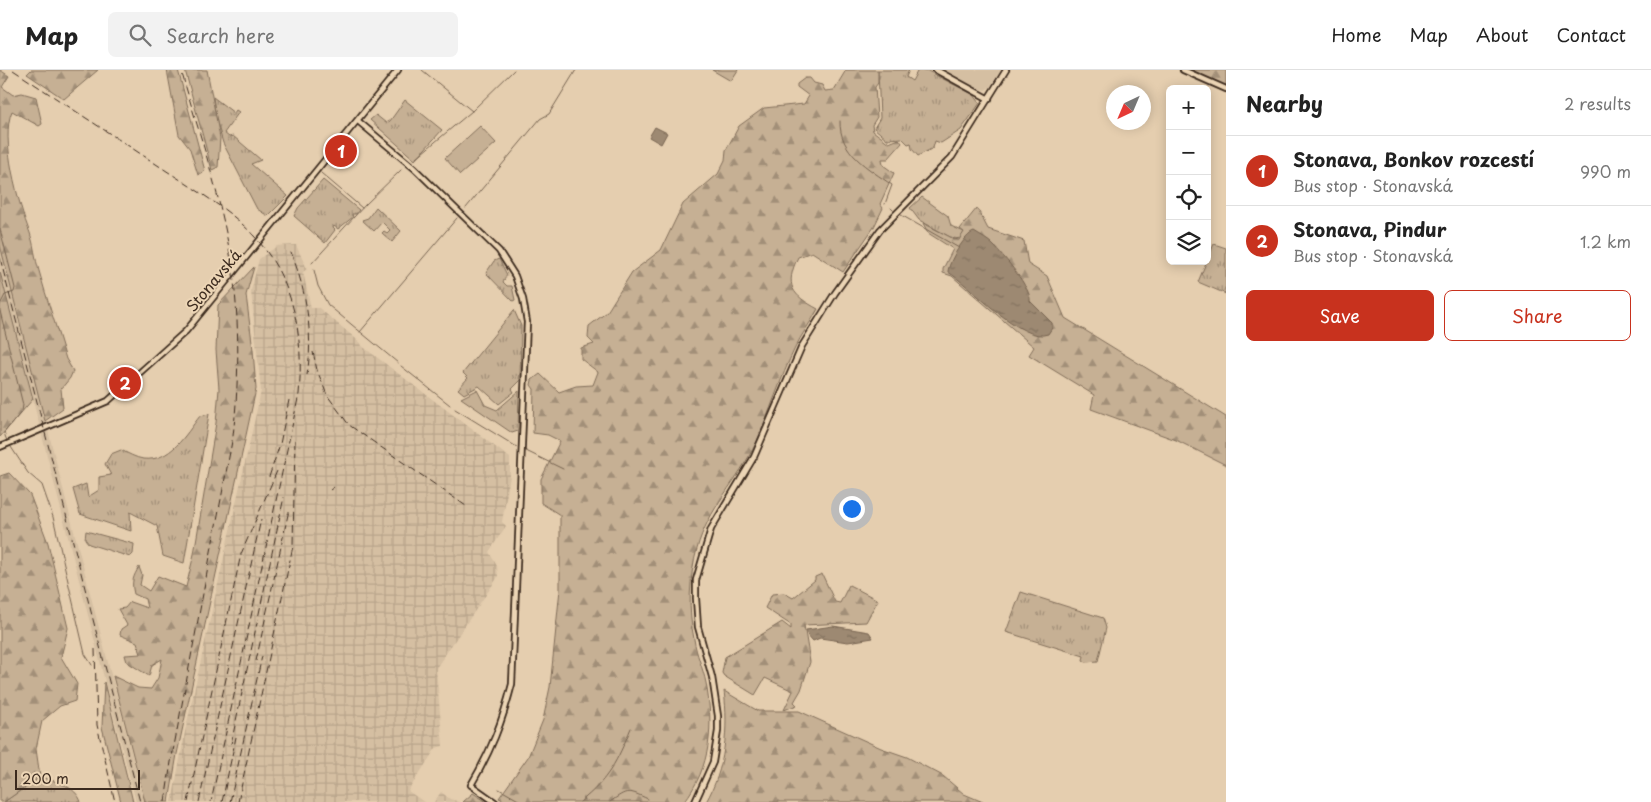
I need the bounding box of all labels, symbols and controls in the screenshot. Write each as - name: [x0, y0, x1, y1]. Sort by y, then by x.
- search box: [108, 12, 458, 57]
- text: Map: [25, 17, 78, 53]
- icon: search: [126, 21, 154, 49]
- text: Search here: [166, 21, 275, 49]
- text: Home: [1331, 21, 1381, 48]
- text: Map: [1409, 21, 1448, 48]
- text: About: [1476, 21, 1528, 48]
- text: Contact: [1556, 21, 1626, 48]
- north arrow: [1106, 85, 1151, 130]
- map controls: [1166, 85, 1211, 265]
- button: +: [1166, 85, 1211, 130]
- text: Nearby: [1246, 87, 1323, 119]
- text: 2 results: [1564, 91, 1631, 115]
- button: −: [1166, 130, 1211, 175]
- pin: 1: [325, 132, 357, 170]
- text: Stonava, Bonkov rozcestí: [1293, 145, 1534, 173]
- text: 1: [1258, 159, 1266, 183]
- text: 990 m: [1580, 159, 1631, 183]
- text: Bus stop · Stonavská: [1293, 173, 1453, 197]
- button: locate: [1166, 175, 1211, 220]
- text: Stonava, Pindur: [1293, 215, 1447, 243]
- button: layers: [1166, 220, 1211, 265]
- text: 2: [1256, 229, 1268, 253]
- text: 1.2 km: [1580, 229, 1631, 253]
- street label: Stonavská: [180, 243, 246, 316]
- text: Bus stop · Stonavská: [1293, 243, 1453, 267]
- button: Save: [1246, 290, 1434, 341]
- button: Share: [1444, 290, 1631, 341]
- pin: 2: [109, 364, 141, 402]
- your location: [839, 496, 865, 522]
- scale bar: [15, 767, 140, 790]
- text: 200 m: [22, 768, 69, 789]

